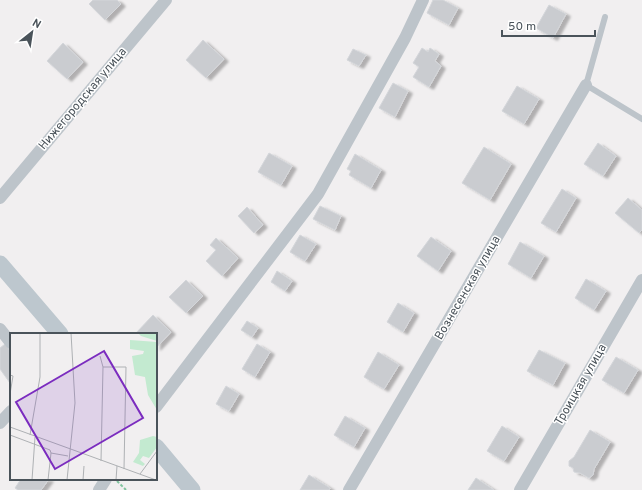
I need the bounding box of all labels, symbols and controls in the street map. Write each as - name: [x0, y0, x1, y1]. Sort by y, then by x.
- north arrow: [12, 12, 52, 52]
- scale bar: [502, 12, 595, 38]
- text: N: [30, 16, 43, 32]
- text: 50 m: [508, 19, 536, 35]
- street label: Нижегородская улица: [35, 44, 131, 154]
- street label: Вознесенская улица: [432, 233, 504, 343]
- inset map: [10, 333, 157, 480]
- street label: Троицкая улица: [551, 341, 611, 429]

